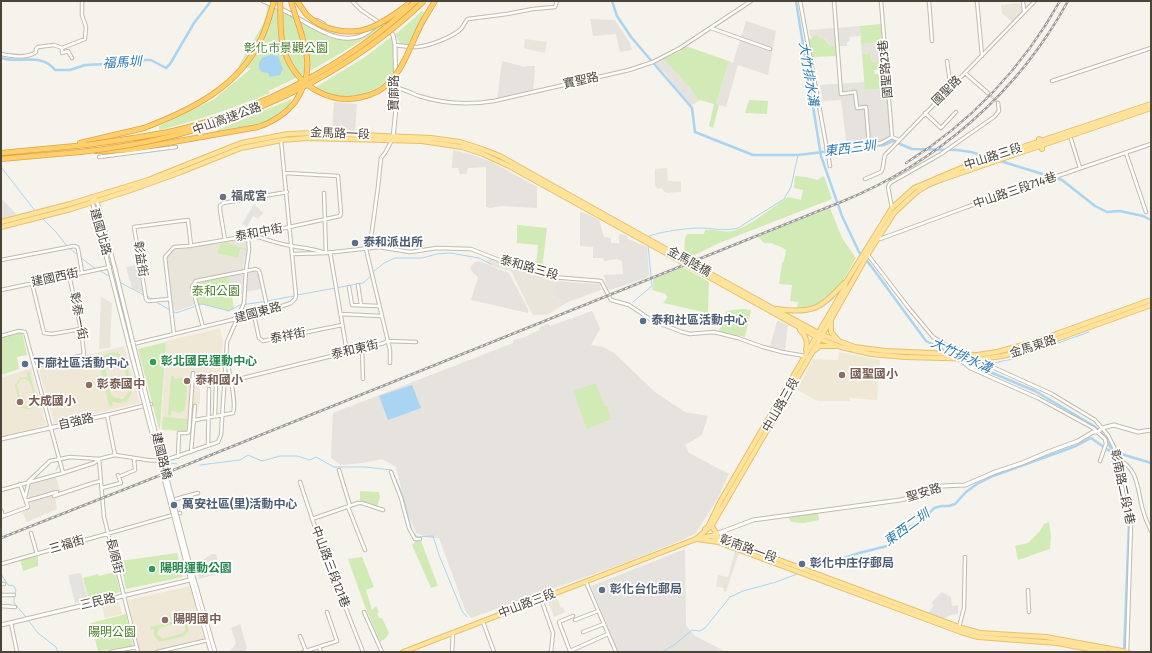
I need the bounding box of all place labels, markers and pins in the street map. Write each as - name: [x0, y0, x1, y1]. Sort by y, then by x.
- place label: 福成宮: [231, 190, 267, 204]
- marker: 福成宮: [218, 192, 228, 202]
- place label: 泰和派出所: [363, 236, 423, 250]
- marker: 泰和派出所: [350, 238, 360, 248]
- place label: 泰和社區活動中心: [651, 314, 747, 328]
- marker: 泰和社區活動中心: [638, 316, 648, 326]
- place label: 彰北國民運動中心: [161, 355, 257, 369]
- place label: 下廍社區活動中心: [33, 357, 129, 371]
- marker: 彰北國民運動中心: [148, 357, 158, 367]
- marker: 下廍社區活動中心: [20, 359, 30, 369]
- place label: 國聖國小: [850, 368, 898, 382]
- marker: 國聖國小: [837, 370, 847, 380]
- place label: 泰和國小: [195, 374, 243, 388]
- marker: 泰和國小: [182, 376, 192, 386]
- place label: 彰泰國中: [97, 378, 145, 392]
- marker: 彰泰國中: [84, 380, 94, 390]
- place label: 大成國小: [28, 395, 76, 409]
- marker: 大成國小: [15, 397, 25, 407]
- place label: 萬安社區(里)活動中心: [182, 498, 297, 512]
- marker: 萬安社區(里)活動中心: [169, 500, 179, 510]
- place label: 彰化中庄仔郵局: [810, 557, 894, 571]
- marker: 彰化中庄仔郵局: [797, 559, 807, 569]
- place label: 陽明運動公園: [160, 562, 232, 576]
- marker: 陽明運動公園: [147, 564, 157, 574]
- place label: 彰化台化郵局: [610, 583, 682, 597]
- marker: 彰化台化郵局: [597, 585, 607, 595]
- place label: 陽明國中: [173, 613, 221, 627]
- marker: 陽明國中: [160, 615, 170, 625]

